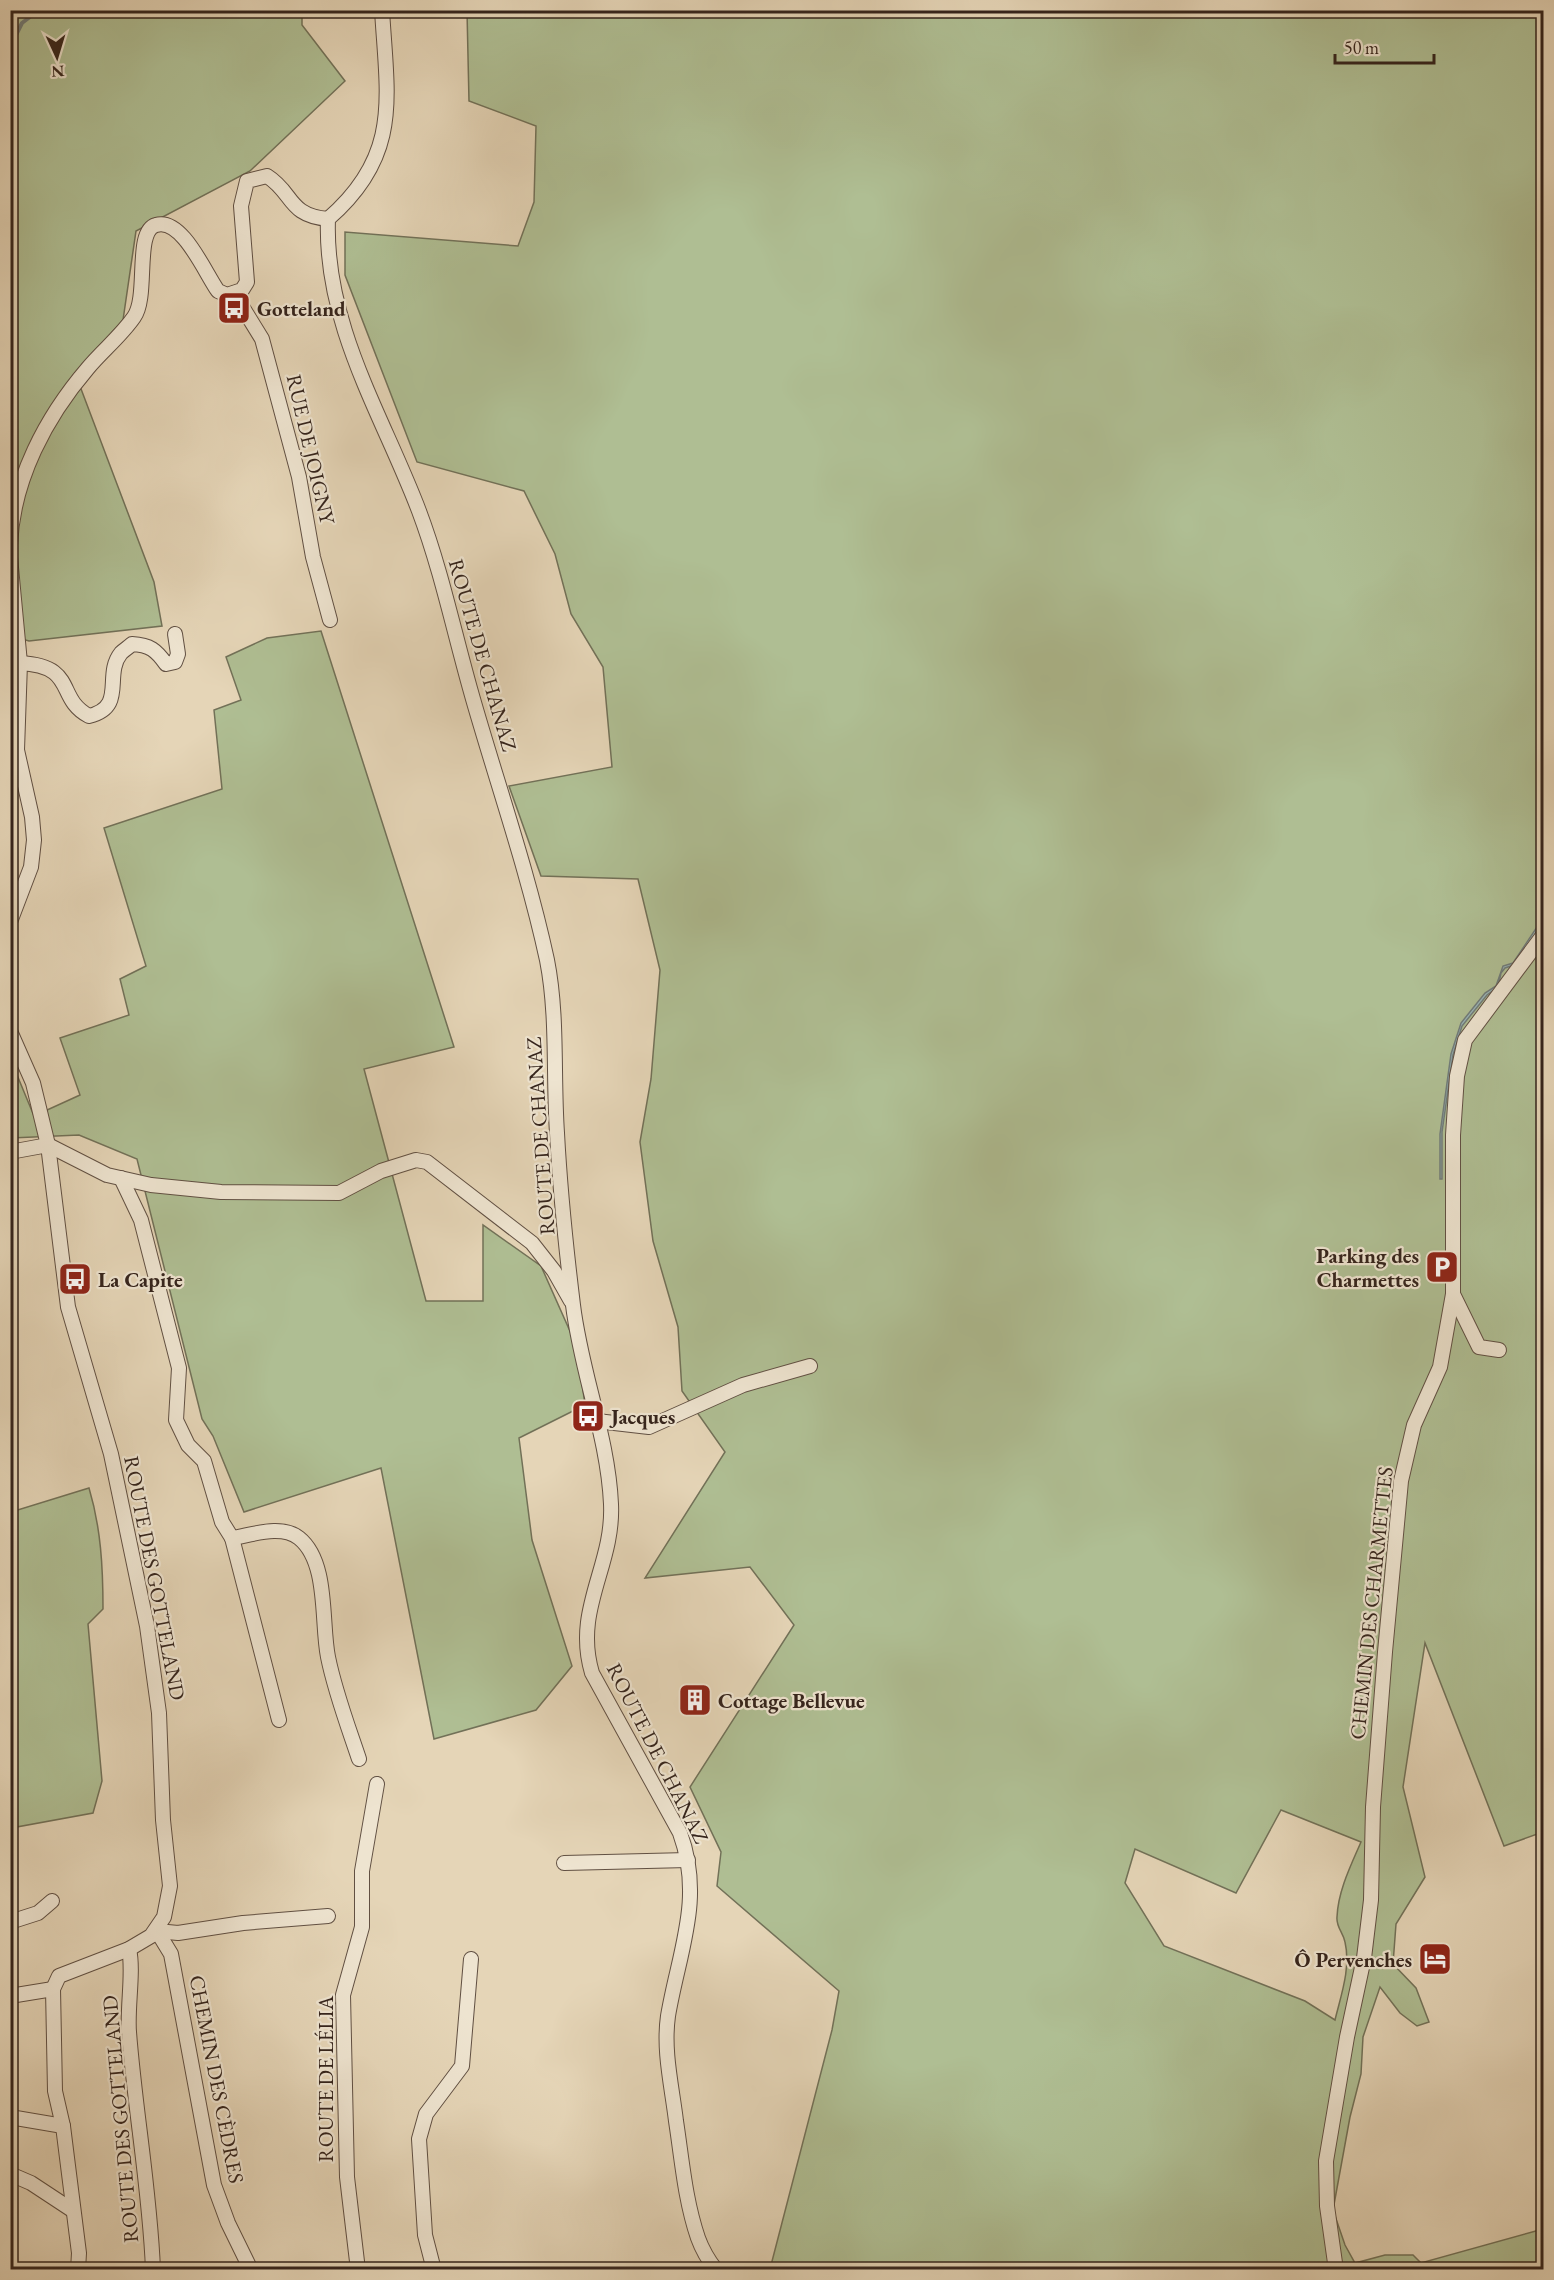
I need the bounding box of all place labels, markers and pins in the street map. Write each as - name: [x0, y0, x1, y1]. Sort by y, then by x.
- bus stop icon: Gotteland: [216, 290, 252, 326]
- place label: Gotteland: [257, 295, 346, 322]
- place label: Parking des Charmettes: [1316, 1242, 1419, 1293]
- parking icon: Parking des Charmettes: [1424, 1249, 1460, 1285]
- bus stop icon: La Capite: [57, 1261, 93, 1297]
- place label: La Capite: [98, 1266, 183, 1293]
- bus stop icon: Jacques: [570, 1398, 606, 1434]
- place label: Jacques: [609, 1403, 675, 1430]
- building icon: Cottage Bellevue: [677, 1682, 713, 1718]
- place label: Cottage Bellevue: [718, 1687, 865, 1714]
- hotel icon: Ô Pervenches: [1417, 1941, 1453, 1977]
- place label: Ô Pervenches: [1295, 1946, 1412, 1973]

